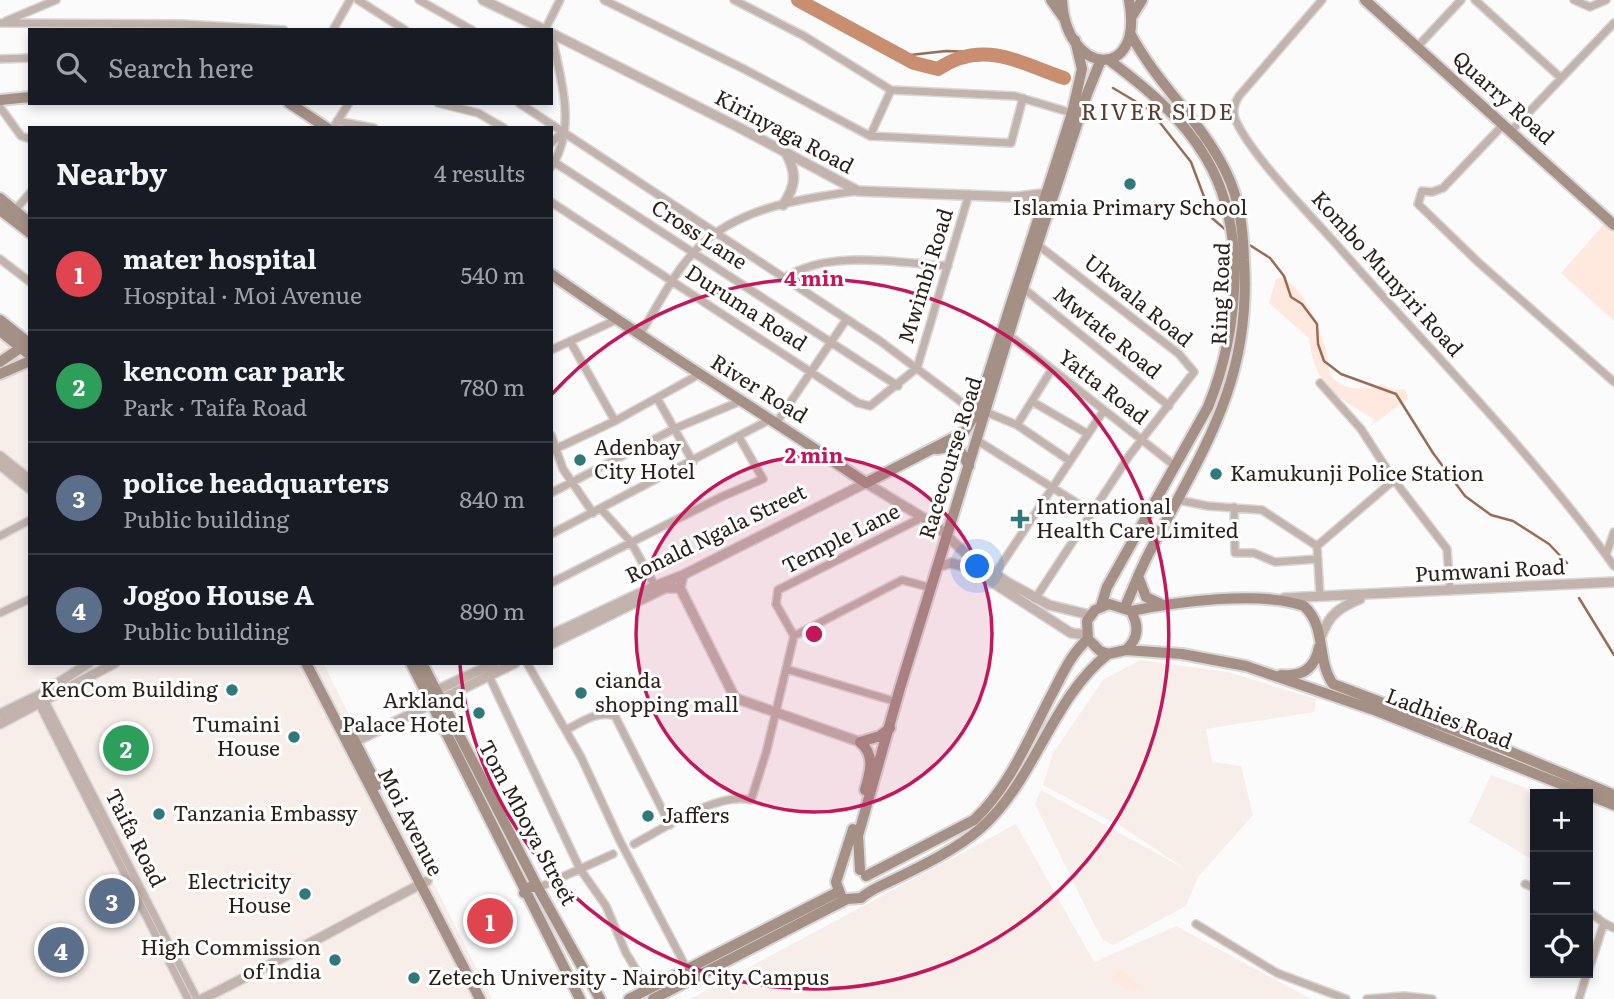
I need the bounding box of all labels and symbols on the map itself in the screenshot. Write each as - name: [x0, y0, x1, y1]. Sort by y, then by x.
- street label: Quarry Road: [1447, 42, 1563, 150]
- street label: Kirinyaga Road: [710, 80, 860, 180]
- district label: RIVER SIDE: [1081, 93, 1235, 127]
- marker: Islamia Primary School: [1122, 176, 1138, 192]
- street label: Kombo Munyiri Road: [1306, 183, 1472, 362]
- street label: Cross Lane: [646, 190, 754, 276]
- place label: Islamia Primary School: [1013, 190, 1247, 221]
- street label: Mwimbi Road: [888, 204, 959, 347]
- street label: Ring Road: [1201, 242, 1236, 346]
- street label: Ukwala Road: [1078, 245, 1201, 353]
- street label: Duruma Road: [680, 255, 814, 357]
- text: 4 min: [784, 261, 844, 292]
- street label: Mwtate Road: [1048, 278, 1170, 385]
- street label: Yatta Road: [1053, 340, 1156, 430]
- street label: River Road: [706, 345, 815, 429]
- street label: Racecourse Road: [909, 372, 988, 542]
- place label: Adenbay City Hotel: [594, 430, 695, 485]
- text: 2 min: [785, 438, 844, 469]
- marker: Adenbay City Hotel: [572, 452, 588, 468]
- place label: Kamukunji Police Station: [1230, 456, 1484, 487]
- marker: Kamukunji Police Station: [1208, 466, 1224, 482]
- street label: Ronald Ngala Street: [619, 474, 811, 589]
- place label: International Health Care Limited: [1036, 489, 1239, 544]
- street label: Temple Lane: [776, 494, 904, 580]
- marker: International Health Care Limited: [1010, 509, 1030, 529]
- your location: [960, 549, 994, 583]
- street label: Pumwani Road: [1414, 549, 1566, 588]
- centre of rings: [802, 622, 826, 646]
- place label: cianda shopping mall: [595, 663, 739, 718]
- place label: KenCom Building: [40, 672, 218, 703]
- street label: Ladhies Road: [1382, 678, 1518, 755]
- marker: KenCom Building: [224, 682, 240, 698]
- place label: Arkland Palace Hotel: [342, 683, 465, 738]
- marker: cianda shopping mall: [573, 685, 589, 701]
- marker: Arkland Palace Hotel: [471, 705, 487, 721]
- place label: Tumaini House: [192, 707, 280, 762]
- pin: 2: [103, 722, 149, 774]
- marker: Tumaini House: [286, 729, 302, 745]
- street label: Tom Mboya Street: [472, 734, 586, 911]
- street label: Moi Avenue: [372, 761, 453, 881]
- street label: Taifa Road: [99, 782, 175, 892]
- place label: Tanzania Embassy: [173, 796, 359, 827]
- place label: Jaffers: [662, 798, 729, 829]
- marker: Tanzania Embassy: [151, 806, 167, 822]
- marker: Jaffers: [640, 808, 656, 824]
- place label: Electricity House: [187, 864, 292, 919]
- pin: 3: [89, 875, 135, 927]
- marker: Electricity House: [297, 886, 313, 902]
- pin: 1: [467, 895, 513, 947]
- pin: 4: [38, 924, 84, 976]
- place label: High Commission of India: [141, 930, 322, 985]
- marker: High Commission of India: [327, 952, 343, 968]
- place label: Zetech University - Nairobi City Campus: [428, 960, 829, 991]
- marker: Zetech University - Nairobi City Campus: [406, 970, 422, 986]

